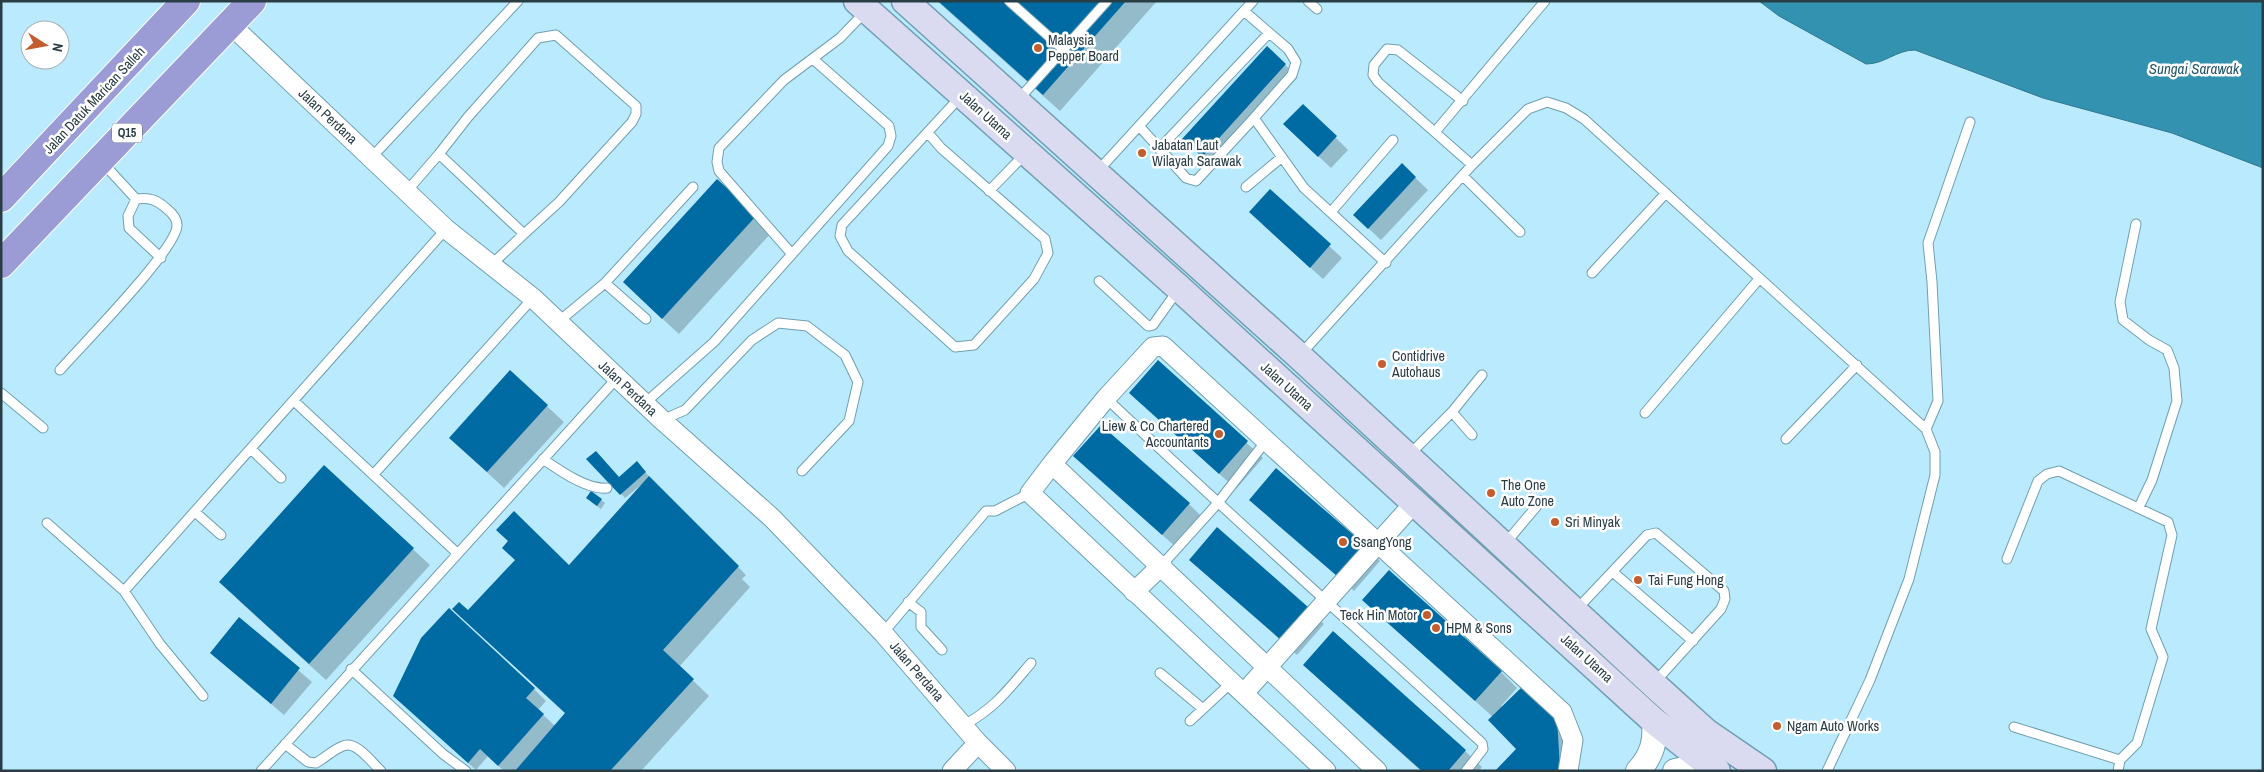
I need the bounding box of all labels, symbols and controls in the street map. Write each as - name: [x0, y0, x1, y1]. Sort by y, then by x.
- north arrow: [20, 20, 70, 70]
- place label: Malaysia Pepper Board: [1048, 31, 1119, 65]
- text: N: [48, 42, 67, 53]
- marker: Malaysia Pepper Board: [1032, 42, 1044, 54]
- street label: Jalan Datuk Marican Salleh: [40, 43, 148, 157]
- water label: Sungai Sarawak: [2149, 58, 2240, 79]
- street label: Jalan Perdana: [295, 84, 362, 148]
- street label: Jalan Utama: [956, 87, 1016, 144]
- road number: Q15: [112, 124, 142, 142]
- place label: Jabatan Laut Wilayah Sarawak: [1152, 136, 1242, 170]
- marker: Jabatan Laut Wilayah Sarawak: [1136, 147, 1148, 159]
- place label: Contidrive Autohaus: [1391, 347, 1445, 381]
- street label: Jalan Perdana: [595, 356, 662, 420]
- street label: Jalan Utama: [1257, 358, 1317, 415]
- marker: Contidrive Autohaus: [1376, 358, 1388, 370]
- place label: Liew & Co Chartered Accountants: [1102, 417, 1209, 451]
- marker: Liew & Co Chartered Accountants: [1213, 428, 1225, 440]
- place label: The One Auto Zone: [1500, 476, 1554, 510]
- marker: The One Auto Zone: [1485, 487, 1497, 499]
- place label: Sri Minyak: [1565, 513, 1620, 531]
- marker: Sri Minyak: [1549, 516, 1561, 528]
- place label: SsangYong: [1353, 533, 1412, 551]
- marker: SsangYong: [1337, 536, 1349, 548]
- place label: Tai Fung Hong: [1648, 571, 1724, 589]
- marker: Tai Fung Hong: [1632, 574, 1644, 586]
- place label: Teck Hin Motor: [1340, 606, 1417, 624]
- marker: Teck Hin Motor: [1421, 609, 1433, 621]
- place label: HPM & Sons: [1446, 619, 1512, 637]
- marker: HPM & Sons: [1430, 622, 1442, 634]
- street label: Jalan Utama: [1557, 630, 1617, 687]
- street label: Jalan Perdana: [886, 637, 948, 705]
- place label: Ngam Auto Works: [1787, 717, 1880, 735]
- marker: Ngam Auto Works: [1771, 720, 1783, 732]

